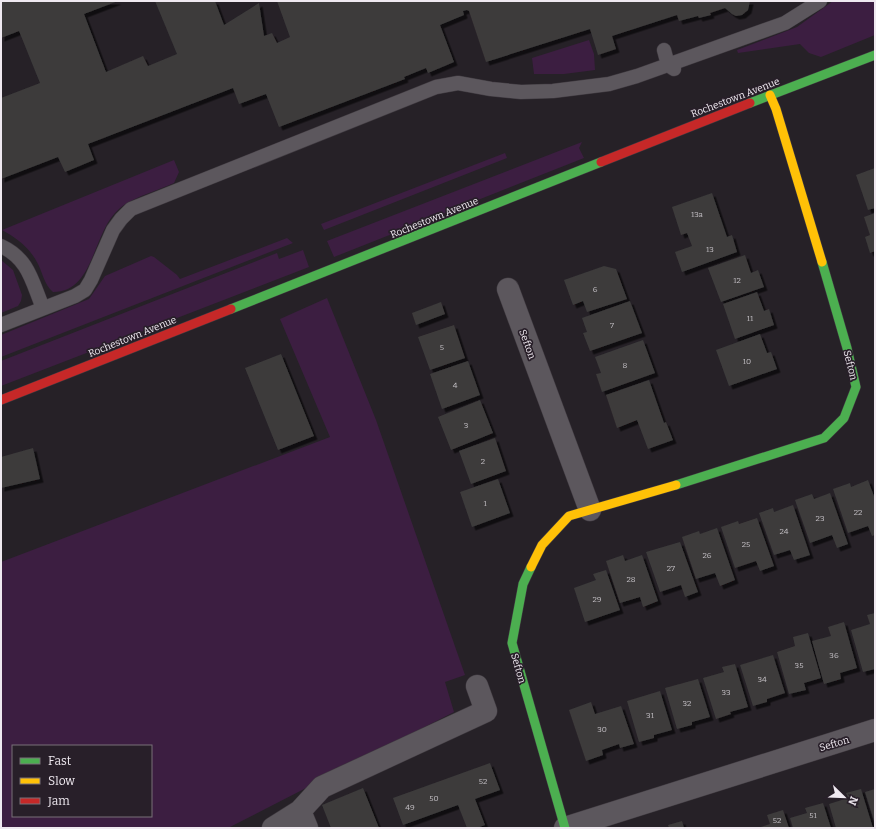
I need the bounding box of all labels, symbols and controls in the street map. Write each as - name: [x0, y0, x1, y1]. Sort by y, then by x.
- street label: Rochestown Avenue: [689, 75, 781, 120]
- street label: Rochestown Avenue: [389, 195, 480, 241]
- house number: 13a: [691, 210, 704, 219]
- house number: 13: [706, 245, 714, 254]
- house number: 12: [733, 276, 741, 285]
- house number: 6: [593, 285, 598, 294]
- street label: Rochestown Avenue: [87, 314, 178, 360]
- house number: 11: [747, 314, 754, 323]
- house number: 7: [610, 321, 614, 330]
- street label: Sefton: [516, 328, 538, 361]
- house number: 5: [440, 343, 444, 352]
- street label: Sefton: [841, 349, 860, 382]
- house number: 10: [743, 357, 751, 366]
- house number: 8: [623, 361, 628, 370]
- house number: 4: [453, 381, 458, 390]
- house number: 3: [464, 421, 469, 430]
- house number: 2: [481, 457, 485, 466]
- house number: 1: [483, 499, 487, 508]
- house number: 22: [854, 508, 862, 517]
- house number: 23: [816, 514, 825, 523]
- house number: 24: [779, 527, 789, 536]
- house number: 25: [742, 540, 750, 549]
- house number: 26: [702, 551, 712, 560]
- house number: 27: [667, 564, 675, 573]
- house number: 28: [626, 575, 636, 584]
- house number: 29: [592, 595, 602, 604]
- house number: 36: [829, 651, 839, 660]
- street label: Sefton: [508, 652, 528, 685]
- house number: 35: [795, 661, 803, 670]
- house number: 34: [757, 675, 767, 684]
- house number: 33: [722, 688, 731, 697]
- house number: 32: [683, 699, 691, 708]
- house number: 31: [646, 711, 655, 720]
- house number: 30: [597, 725, 607, 734]
- street label: Sefton: [818, 734, 851, 754]
- legend: [12, 745, 152, 817]
- text: Fast: [48, 754, 72, 768]
- text: Slow: [48, 774, 75, 788]
- house number: 52: [479, 777, 487, 786]
- north arrow: [824, 777, 864, 817]
- text: Jam: [47, 794, 70, 808]
- house number: 50: [429, 794, 439, 803]
- text: N: [845, 794, 860, 808]
- house number: 49: [405, 803, 415, 812]
- house number: 51: [809, 811, 817, 820]
- house number: 52: [773, 816, 781, 825]

